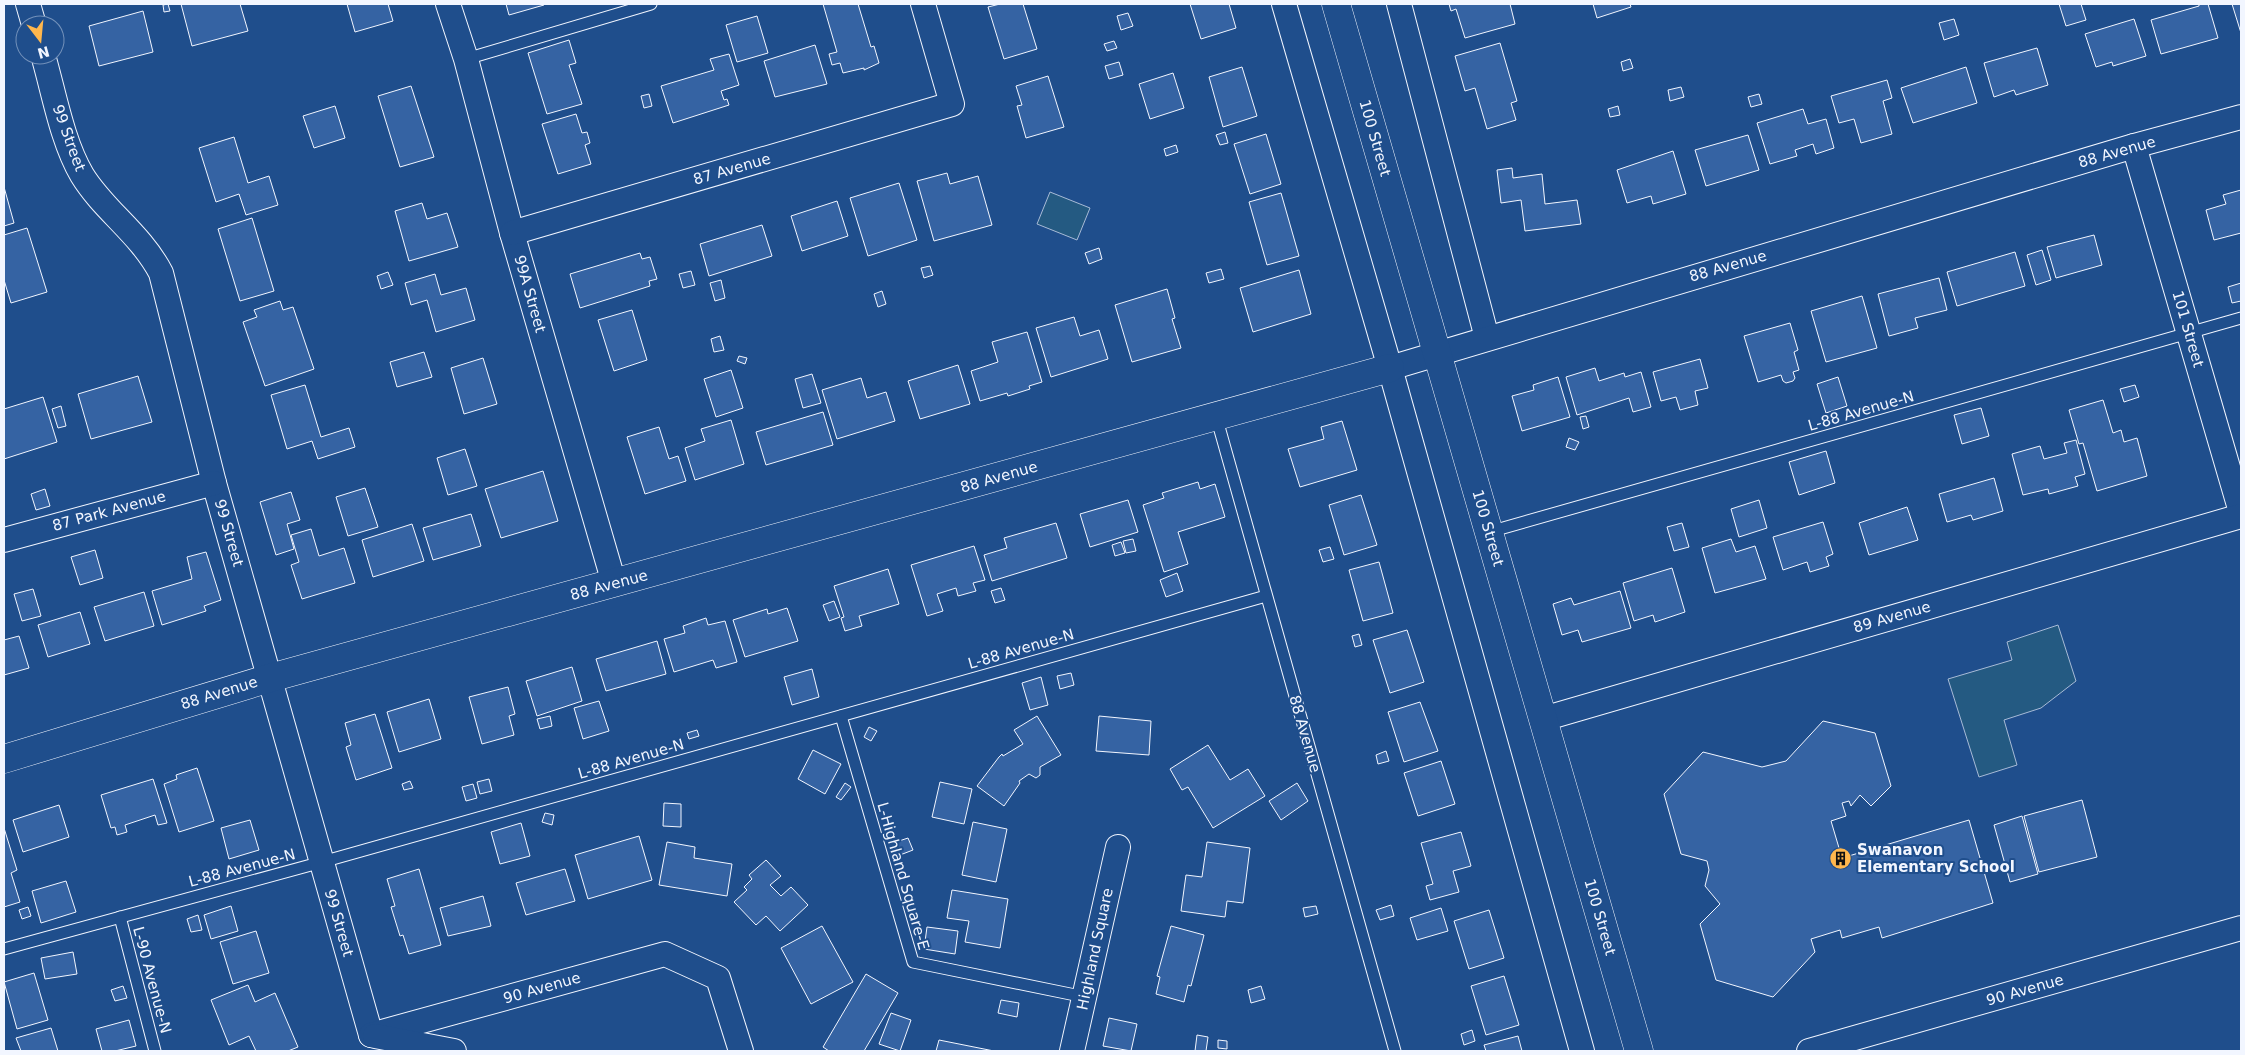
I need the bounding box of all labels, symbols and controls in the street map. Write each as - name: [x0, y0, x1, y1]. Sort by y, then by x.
- north arrow: [15, 15, 65, 65]
- text: N: [36, 43, 51, 62]
- street label: 100 Street: [1355, 98, 1395, 179]
- street label: 99 Street: [49, 102, 89, 174]
- street label: 88 Avenue: [2076, 132, 2158, 172]
- street label: 87 Avenue: [691, 149, 773, 189]
- street label: 88 Avenue: [1687, 246, 1769, 286]
- street label: 99A Street: [510, 253, 550, 335]
- street label: 101 Street: [2168, 289, 2208, 370]
- street label: L-88 Avenue-N: [1806, 387, 1916, 435]
- street label: 88 Avenue: [958, 457, 1040, 497]
- street label: 87 Park Avenue: [50, 487, 168, 535]
- street label: 100 Street: [1468, 488, 1508, 569]
- street label: 99 Street: [211, 497, 247, 569]
- street label: 88 Avenue: [568, 566, 650, 604]
- street label: 89 Avenue: [1851, 597, 1933, 637]
- street label: L-88 Avenue-N: [966, 625, 1076, 673]
- street label: 88 Avenue: [178, 673, 260, 713]
- street label: 88 Avenue: [1285, 693, 1325, 775]
- street label: L-88 Avenue-N: [576, 735, 686, 783]
- street label: L-Highland Square-E: [873, 800, 933, 952]
- place label: Swanavon Elementary School: [1857, 841, 2015, 876]
- street label: L-88 Avenue-N: [187, 845, 297, 891]
- building icon: Swanavon Elementary School: [1829, 847, 1853, 871]
- street label: 100 Street: [1580, 877, 1620, 958]
- street label: Highland Square: [1073, 886, 1117, 1012]
- street label: 99 Street: [321, 887, 357, 959]
- street label: L-90 Avenue-N: [129, 925, 175, 1035]
- street label: 90 Avenue: [501, 968, 583, 1008]
- street label: 90 Avenue: [1984, 970, 2066, 1010]

